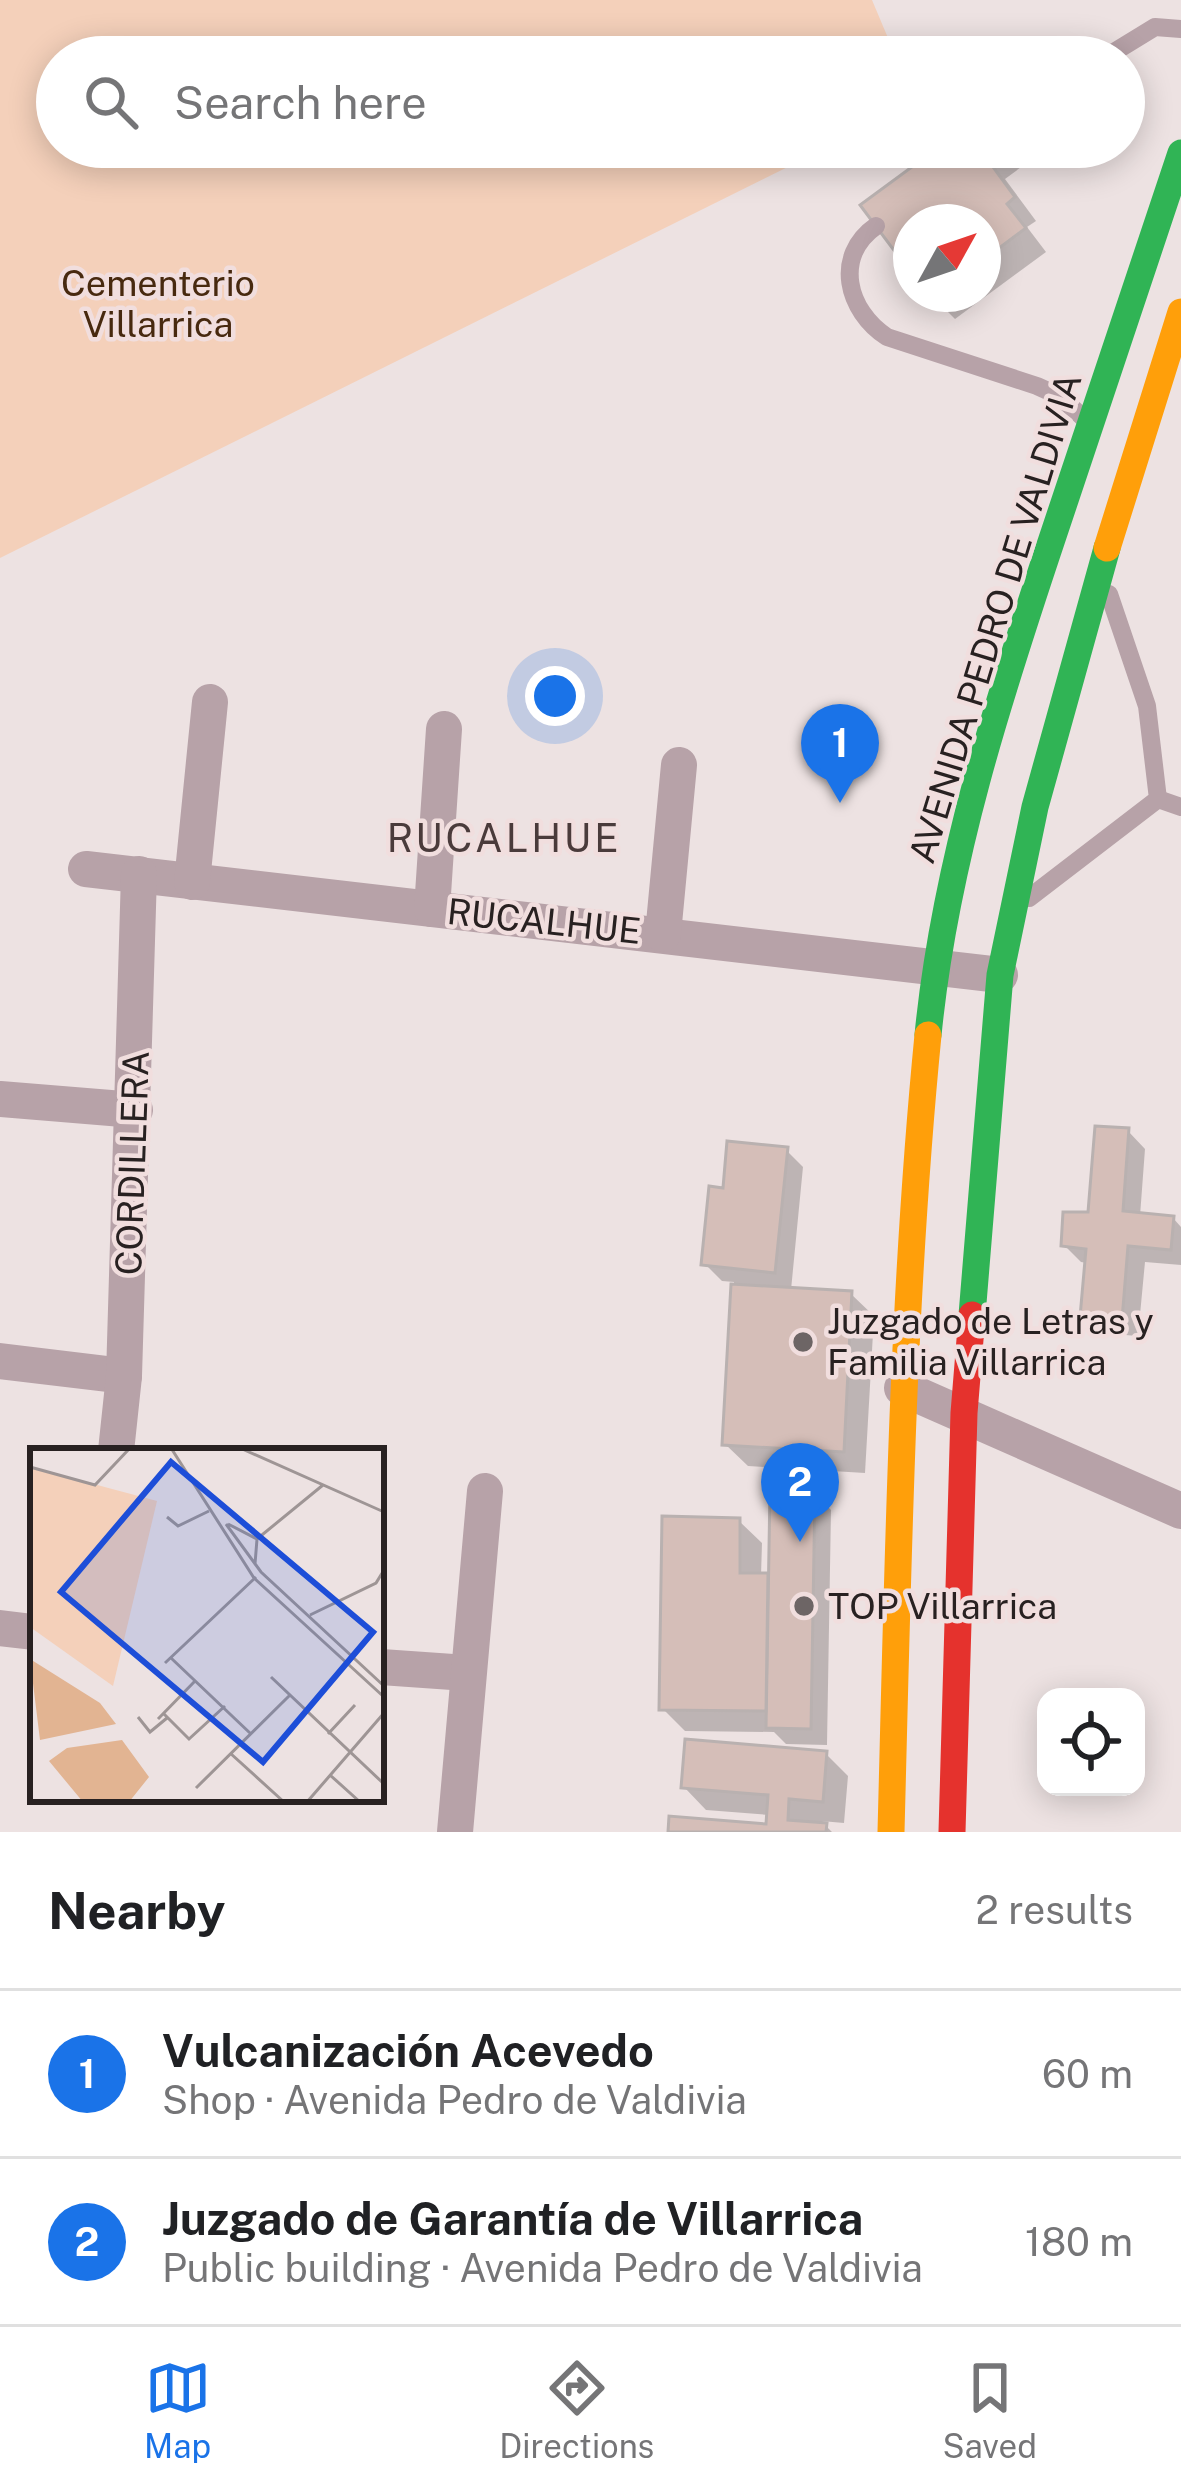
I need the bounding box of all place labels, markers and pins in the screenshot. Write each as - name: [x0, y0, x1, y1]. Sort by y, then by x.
- pin: 1: [801, 704, 879, 803]
- place label: Juzgado de Letras y Familia Villarrica: [827, 1300, 1154, 1383]
- marker: Juzgado de Letras y Familia Villarrica: [790, 1329, 816, 1355]
- pin: 2: [761, 1443, 839, 1542]
- place label: TOP Villarrica: [828, 1585, 1057, 1627]
- marker: TOP Villarrica: [791, 1593, 817, 1619]

